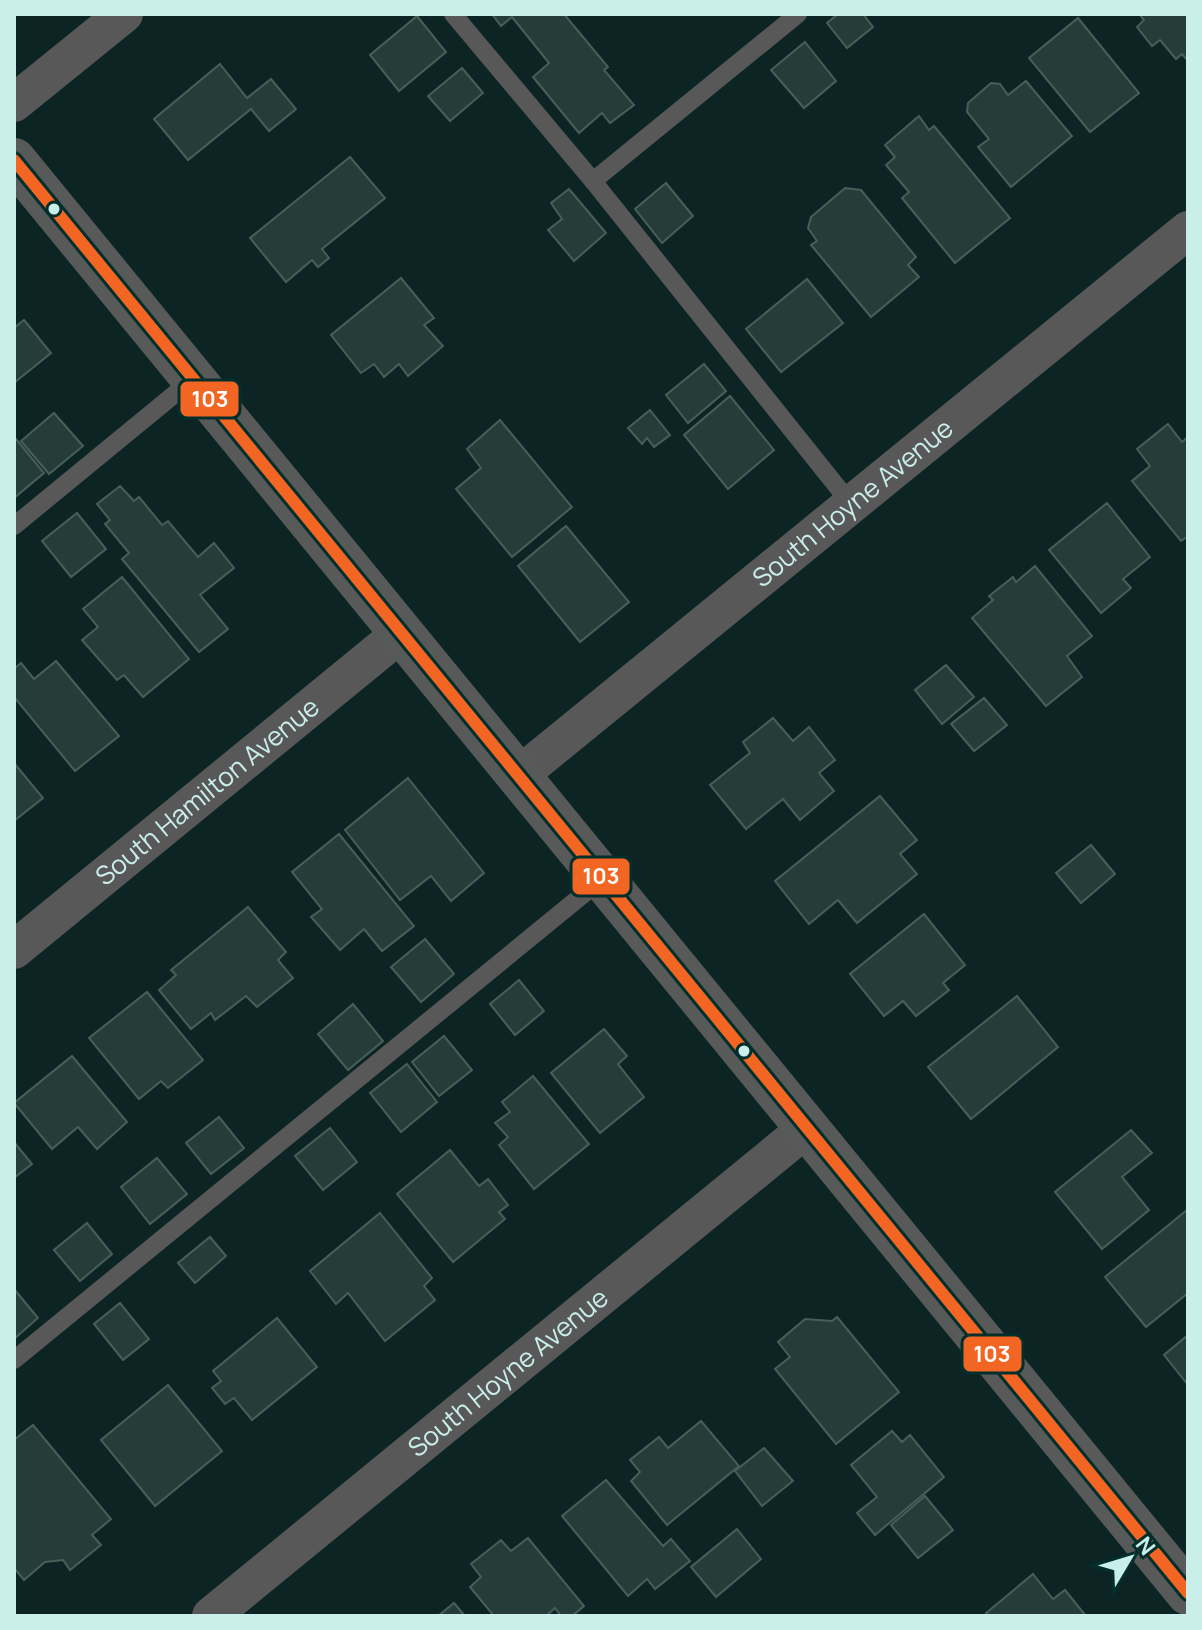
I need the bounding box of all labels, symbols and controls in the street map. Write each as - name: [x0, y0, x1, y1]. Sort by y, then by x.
- unlabelled marker: [46, 201, 62, 217]
- line badge: 103: [179, 380, 240, 418]
- text: 103: [192, 384, 228, 414]
- street label: South Hoyne Avenue: [744, 410, 960, 595]
- street label: South Hamilton Avenue: [87, 688, 326, 893]
- line badge: 103: [571, 857, 631, 896]
- text: 103: [583, 861, 619, 891]
- unlabelled marker: [736, 1043, 752, 1059]
- street label: South Hoyne Avenue: [400, 1279, 615, 1465]
- line badge: 103: [962, 1335, 1023, 1373]
- text: 103: [974, 1339, 1010, 1369]
- north arrow: [1090, 1518, 1170, 1598]
- text: N: [1129, 1530, 1162, 1561]

